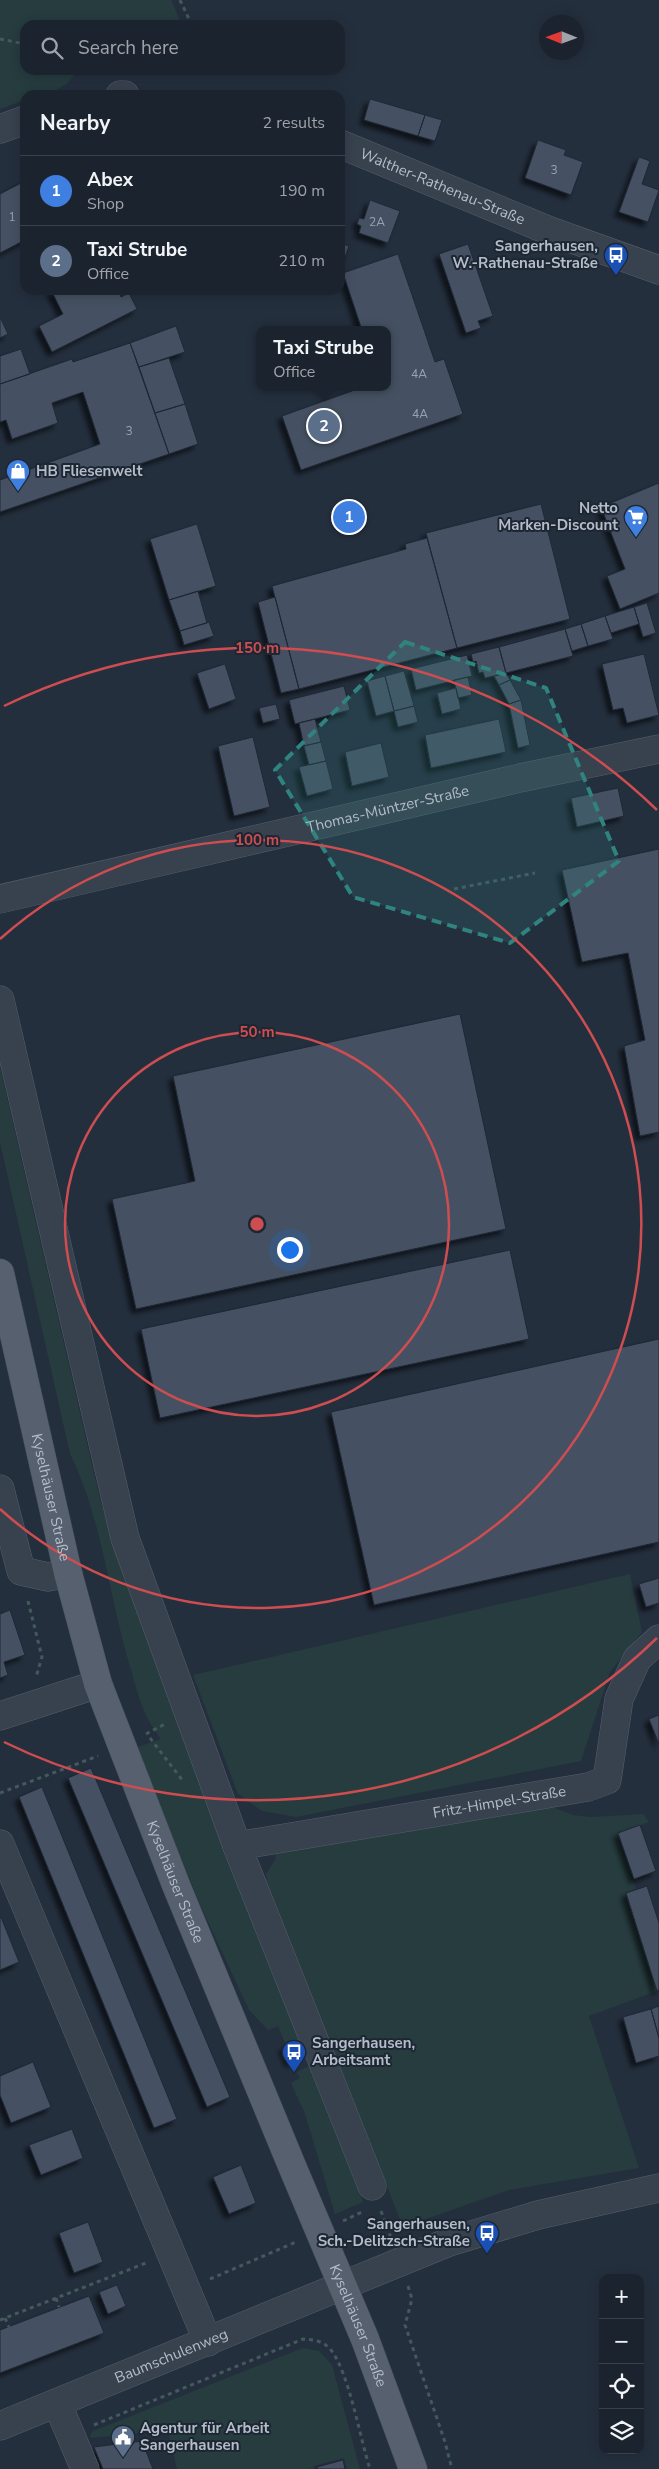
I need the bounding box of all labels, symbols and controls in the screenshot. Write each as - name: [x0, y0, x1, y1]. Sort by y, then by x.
- north arrow: [539, 15, 584, 60]
- search box: [20, 20, 345, 75]
- icon: search: [38, 34, 66, 62]
- text: Search here: [78, 35, 179, 61]
- text: Nearby: [40, 109, 110, 137]
- text: 2 results: [263, 112, 325, 134]
- street label: Walther-Rathenau-Straße: [357, 143, 528, 230]
- house number: 3: [550, 162, 558, 178]
- text: Abex: [87, 167, 133, 193]
- text: 1: [51, 180, 61, 202]
- text: 190 m: [278, 180, 325, 202]
- text: Shop: [87, 193, 124, 215]
- house number: 1: [8, 209, 16, 225]
- house number: 2A: [369, 214, 385, 230]
- place label: Sangerhausen, W.-Rathenau-Straße: [453, 236, 598, 273]
- text: Taxi Strube: [87, 237, 187, 263]
- bus stop icon: Sangerhausen, W.-Rathenau-Straße: [603, 242, 629, 276]
- text: 2: [51, 250, 61, 272]
- text: 210 m: [278, 250, 325, 272]
- text: Office: [87, 263, 129, 285]
- popup: [256, 326, 391, 391]
- text: Taxi Strube: [273, 335, 374, 361]
- text: Office: [273, 361, 315, 383]
- house number: 4A: [411, 366, 427, 382]
- house number: 4A: [412, 406, 428, 422]
- pin: 2: [308, 407, 340, 445]
- house number: 3: [125, 423, 133, 439]
- shop icon: HB Fliesenwelt: [5, 458, 31, 492]
- place label: HB Fliesenwelt: [36, 461, 143, 481]
- pin: 1: [333, 498, 365, 536]
- place label: Netto Marken-Discount: [498, 498, 618, 535]
- supermarket icon: Netto Marken-Discount: [623, 504, 649, 538]
- text: 150 m: [235, 638, 279, 658]
- street label: Thomas-Müntzer-Straße: [304, 780, 471, 837]
- text: 100 m: [235, 830, 279, 850]
- text: 50 m: [239, 1022, 275, 1042]
- centre of rings: [248, 1215, 266, 1233]
- your location: [277, 1237, 303, 1263]
- street label: Kyselhäuser Straße: [27, 1431, 75, 1563]
- street label: Fritz-Himpel-Straße: [431, 1781, 567, 1823]
- street label: Kyselhäuser Straße: [142, 1818, 209, 1946]
- place label: Sangerhausen, Arbeitsamt: [312, 2033, 415, 2070]
- bus stop icon: Sangerhausen, Arbeitsamt: [281, 2039, 307, 2073]
- place label: Sangerhausen, Sch.-Delitzsch-Straße: [318, 2214, 470, 2251]
- bus stop icon: Sangerhausen, Sch.-Delitzsch-Straße: [474, 2220, 500, 2254]
- street label: Kyselhäuser Straße: [325, 2261, 392, 2390]
- map controls: [599, 2274, 644, 2454]
- button: +: [599, 2274, 644, 2319]
- button: −: [599, 2319, 644, 2364]
- street label: Baumschulenweg: [112, 2324, 231, 2388]
- button: locate: [599, 2364, 644, 2409]
- button: layers: [599, 2409, 644, 2454]
- place label: Agentur für Arbeit Sangerhausen: [140, 2418, 269, 2455]
- public building icon: Agentur für Arbeit Sangerhausen: [110, 2424, 136, 2458]

